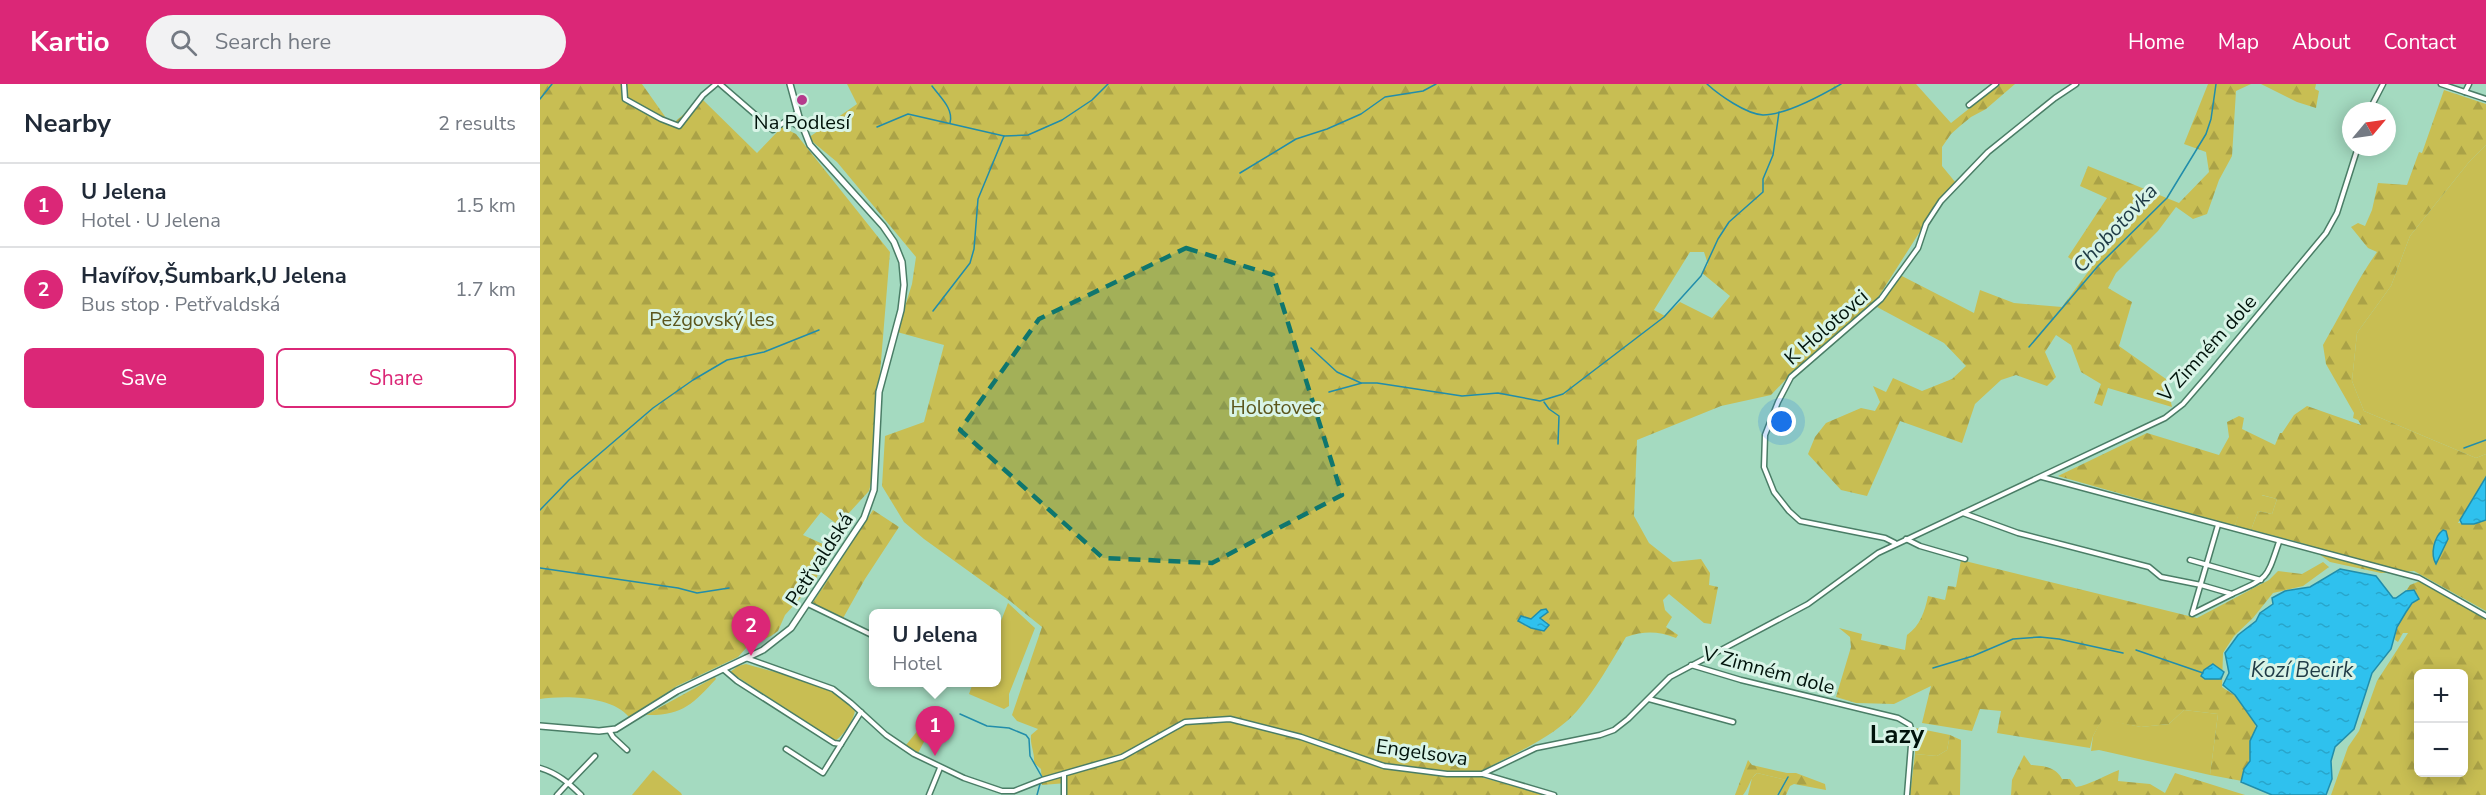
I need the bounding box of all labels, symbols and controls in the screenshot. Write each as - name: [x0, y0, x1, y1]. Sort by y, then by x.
- search box: [146, 15, 566, 69]
- text: Kartio: [30, 23, 110, 61]
- icon: search: [167, 26, 200, 59]
- text: Search here: [215, 27, 331, 57]
- text: Home: [2128, 28, 2185, 56]
- text: Map: [2218, 28, 2259, 56]
- text: About: [2292, 28, 2350, 56]
- text: Contact: [2383, 28, 2456, 56]
- marker: Na Podlesí: [795, 93, 809, 107]
- north arrow: [2342, 102, 2396, 156]
- text: Nearby: [24, 106, 111, 141]
- place label: Na Podlesí: [754, 109, 851, 136]
- text: 2 results: [438, 110, 516, 137]
- text: U Jelena: [81, 177, 167, 207]
- water label: Chobotovka: [2066, 177, 2164, 279]
- text: 1: [38, 192, 50, 219]
- text: 1.5 km: [455, 192, 516, 219]
- text: Hotel · U Jelena: [81, 207, 221, 234]
- text: Havířov,Šumbark,U Jelena: [81, 261, 347, 291]
- text: 2: [38, 276, 50, 303]
- text: 1.7 km: [455, 276, 516, 303]
- street label: K Holotovci: [1779, 283, 1874, 371]
- street label: V Zimném dole: [2151, 289, 2263, 409]
- text: Bus stop · Petřvaldská: [81, 291, 280, 318]
- park label: Pežgovský les: [649, 306, 775, 333]
- button: Save: [24, 348, 264, 408]
- button: Share: [276, 348, 516, 408]
- park label: Holotovec: [1230, 394, 1322, 421]
- your location: [1767, 407, 1796, 436]
- street label: Petřvaldská: [779, 508, 860, 611]
- pin: 2: [732, 606, 770, 656]
- popup: [869, 609, 1001, 687]
- text: U Jelena: [892, 620, 978, 650]
- street label: V Zimném dole: [1699, 640, 1838, 701]
- text: Hotel: [892, 650, 942, 677]
- water label: Kozí Becirk: [2251, 656, 2354, 684]
- map controls: [2414, 669, 2468, 777]
- button: +: [2414, 669, 2468, 723]
- pin: 1: [916, 706, 954, 756]
- district label: Lazy: [1870, 717, 1925, 752]
- button: −: [2414, 723, 2468, 777]
- street label: Engelsova: [1374, 733, 1470, 772]

